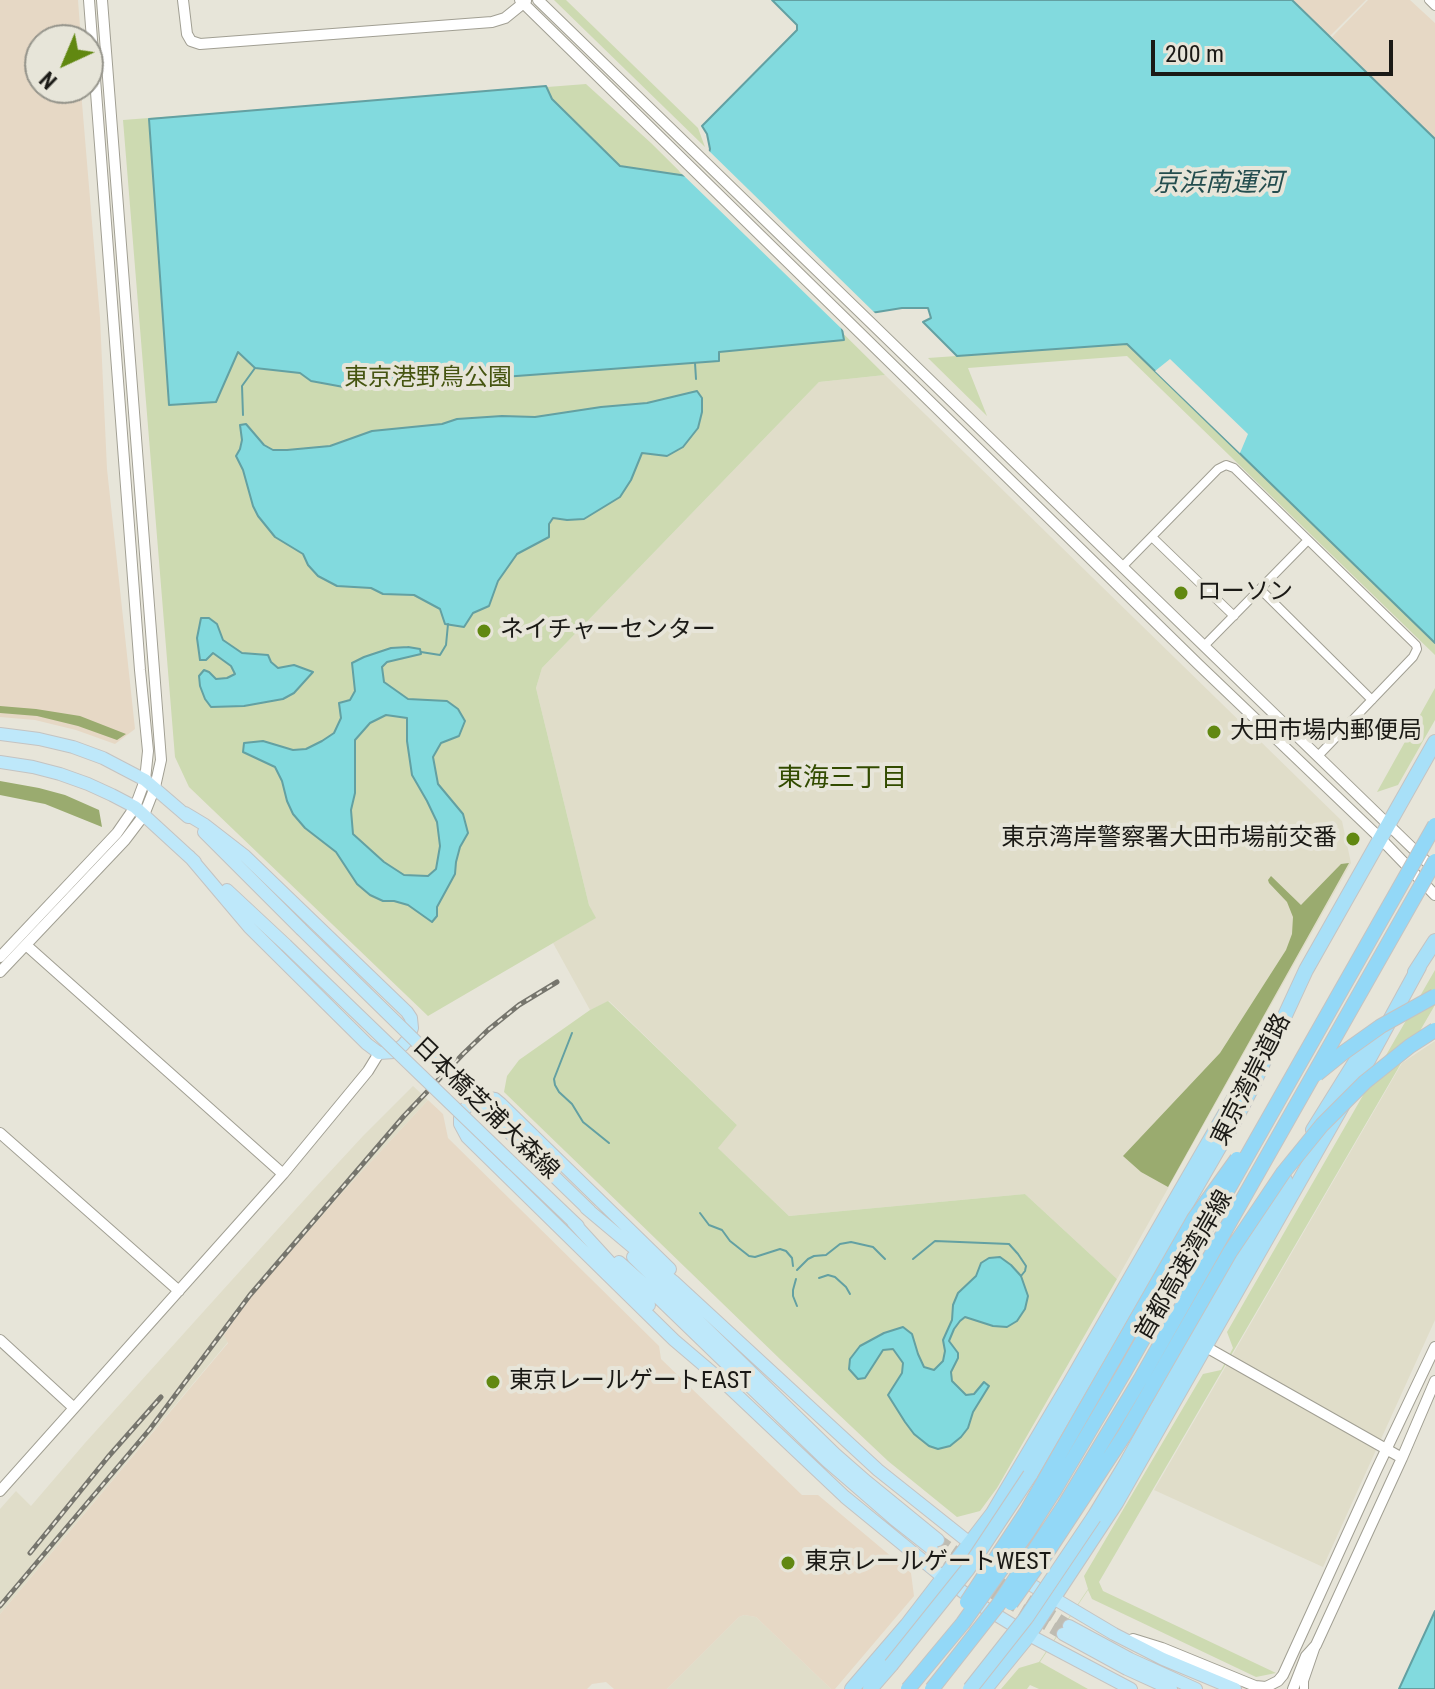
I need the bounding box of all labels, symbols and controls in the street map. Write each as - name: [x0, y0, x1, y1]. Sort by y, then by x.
- north arrow: [24, 24, 104, 104]
- scale bar: [1155, 24, 1397, 74]
- text: 200 m: [1165, 40, 1224, 68]
- text: N: [35, 67, 62, 94]
- water label: 京浜南運河: [1153, 168, 1283, 200]
- park label: 東京港野鳥公園: [344, 365, 512, 393]
- place label: ローソン: [1197, 579, 1293, 607]
- marker: ローソン: [1172, 584, 1190, 602]
- place label: ネイチャーセンター: [500, 617, 716, 645]
- marker: ネイチャーセンター: [475, 622, 493, 640]
- place label: 大田市場内郵便局: [1230, 718, 1422, 746]
- marker: 大田市場内郵便局: [1205, 723, 1223, 741]
- district label: 東海三丁目: [777, 763, 907, 795]
- place label: 東京湾岸警察署大田市場前交番: [1001, 825, 1337, 853]
- marker: 東京湾岸警察署大田市場前交番: [1344, 830, 1362, 848]
- street label: 東京湾岸道路: [1206, 1009, 1298, 1151]
- street label: 日本橋芝浦大森線: [406, 1032, 564, 1186]
- street label: 首都高速湾岸線: [1131, 1186, 1239, 1346]
- place label: 東京レールゲートEAST: [509, 1368, 752, 1396]
- marker: 東京レールゲートEAST: [484, 1373, 502, 1391]
- place label: 東京レールゲートWEST: [804, 1549, 1051, 1577]
- marker: 東京レールゲートWEST: [779, 1554, 797, 1572]

